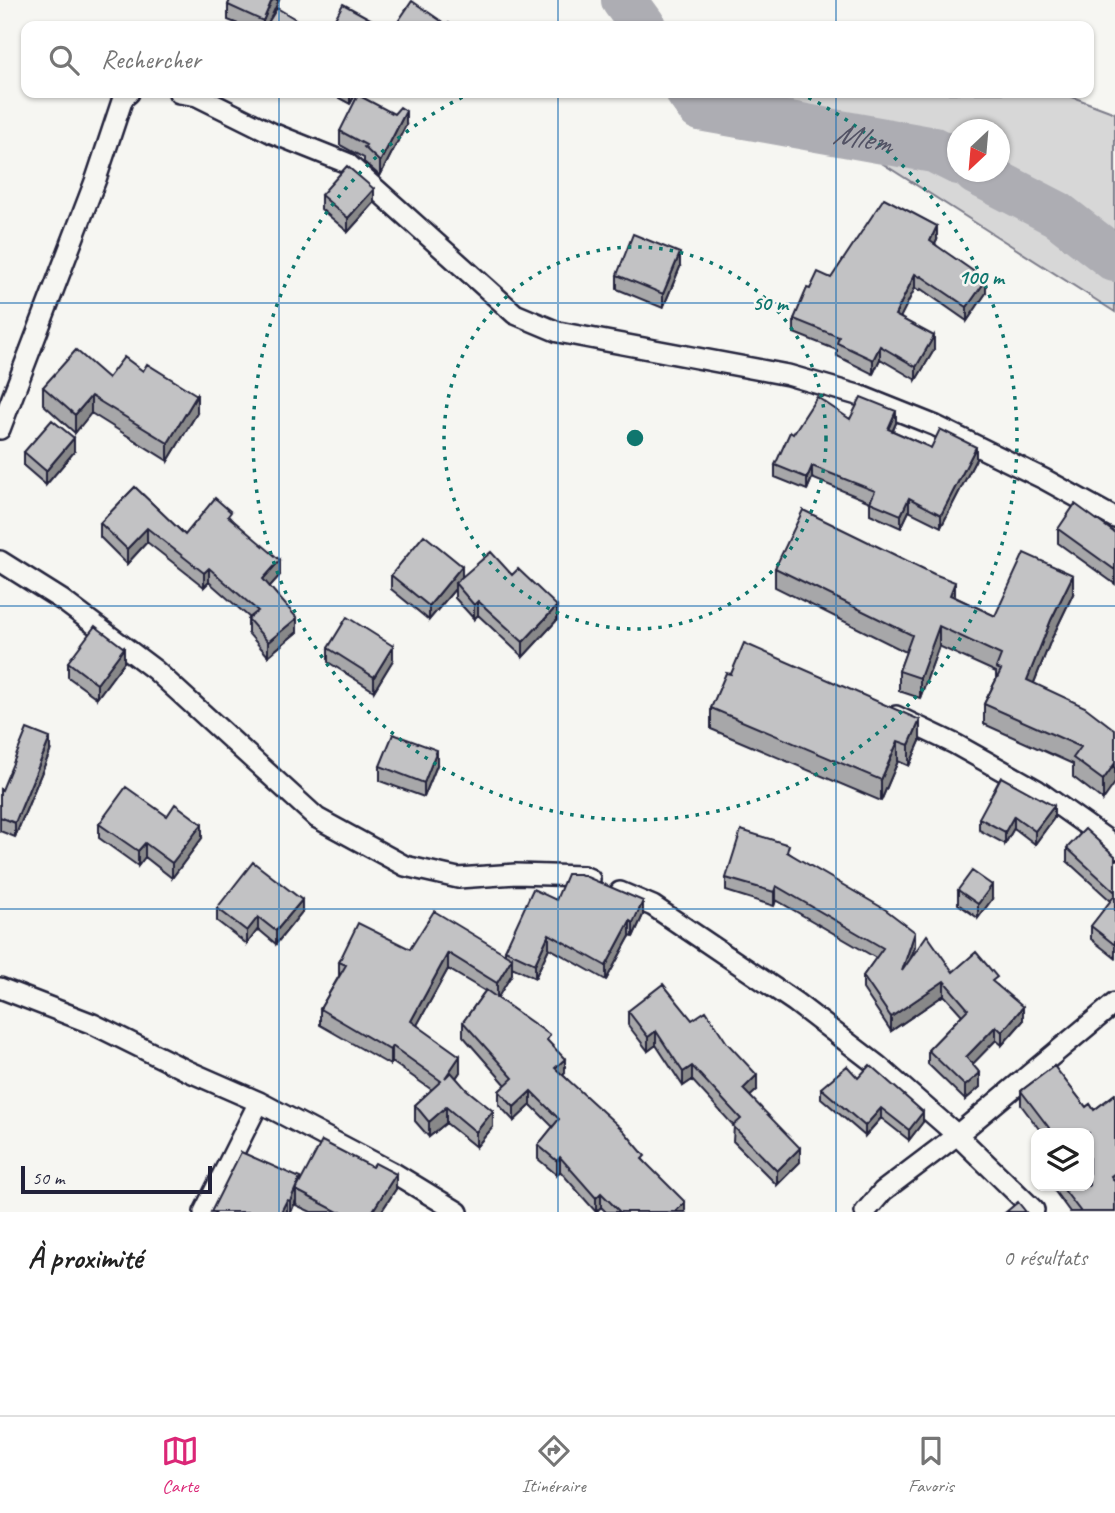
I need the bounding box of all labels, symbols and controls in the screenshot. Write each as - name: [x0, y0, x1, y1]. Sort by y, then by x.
- search box: [21, 21, 1094, 98]
- icon: search: [45, 41, 83, 79]
- text: Rechercher: [101, 43, 201, 76]
- water label: Mlem: [830, 112, 899, 163]
- north arrow: [947, 119, 1010, 182]
- text: 100 m: [958, 264, 1006, 290]
- text: 50 m: [752, 290, 790, 316]
- centre of rings: [623, 426, 647, 450]
- map controls: [1031, 1128, 1094, 1191]
- button: layers: [1031, 1128, 1094, 1191]
- scale bar: [21, 1163, 212, 1195]
- text: 50 m: [32, 1166, 64, 1190]
- text: À proximité: [28, 1239, 142, 1277]
- text: 0 résultats: [1003, 1243, 1087, 1272]
- tab: Carte: [161, 1432, 199, 1498]
- tab: Itinéraire: [522, 1432, 586, 1498]
- tab: Favoris: [908, 1432, 954, 1498]

